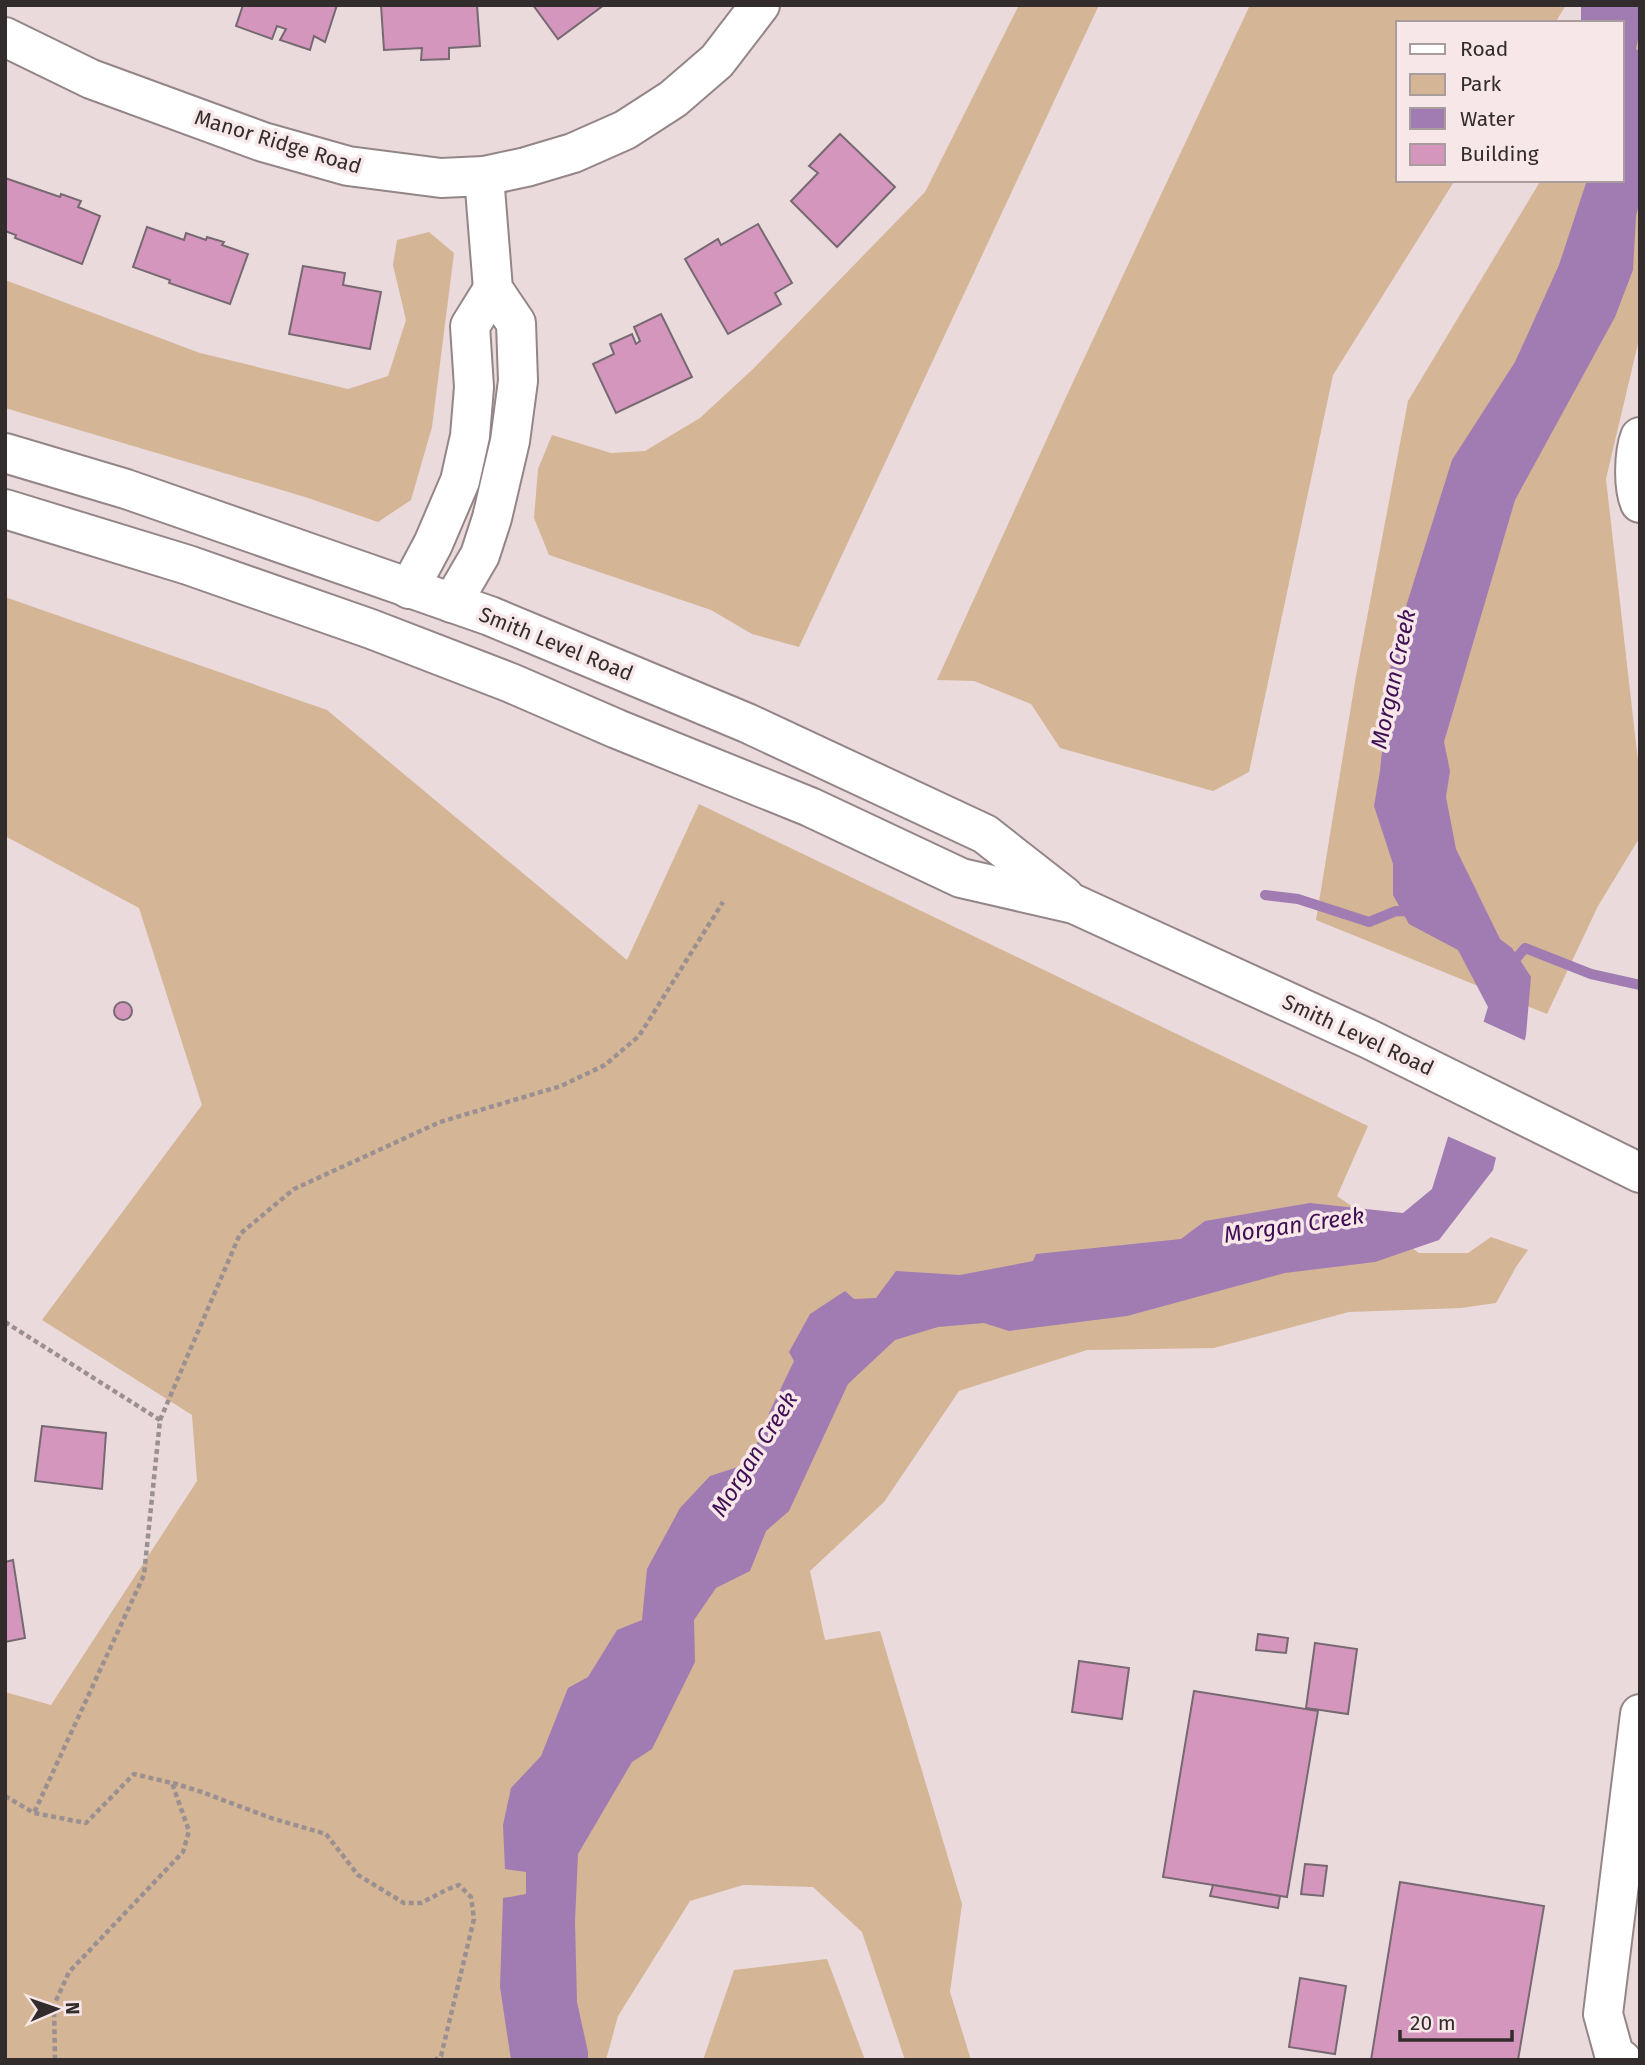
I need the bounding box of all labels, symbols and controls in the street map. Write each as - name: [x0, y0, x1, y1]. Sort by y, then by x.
- legend: [1396, 21, 1624, 182]
- text: Road: [1460, 36, 1508, 62]
- text: Park: [1460, 71, 1502, 97]
- street label: Manor Ridge Road: [191, 104, 365, 180]
- text: Water: [1460, 106, 1515, 132]
- text: Building: [1460, 141, 1539, 167]
- street label: Smith Level Road: [475, 601, 637, 687]
- water label: Morgan Creek: [1365, 607, 1421, 751]
- street label: Smith Level Road: [1278, 989, 1438, 1081]
- water label: Morgan Creek: [1222, 1201, 1366, 1249]
- water label: Morgan Creek: [705, 1387, 803, 1521]
- north arrow: [21, 1974, 91, 2044]
- scale bar: [1400, 1998, 1512, 2042]
- text: N: [61, 2002, 84, 2015]
- text: 20 m: [1410, 2010, 1456, 2036]

